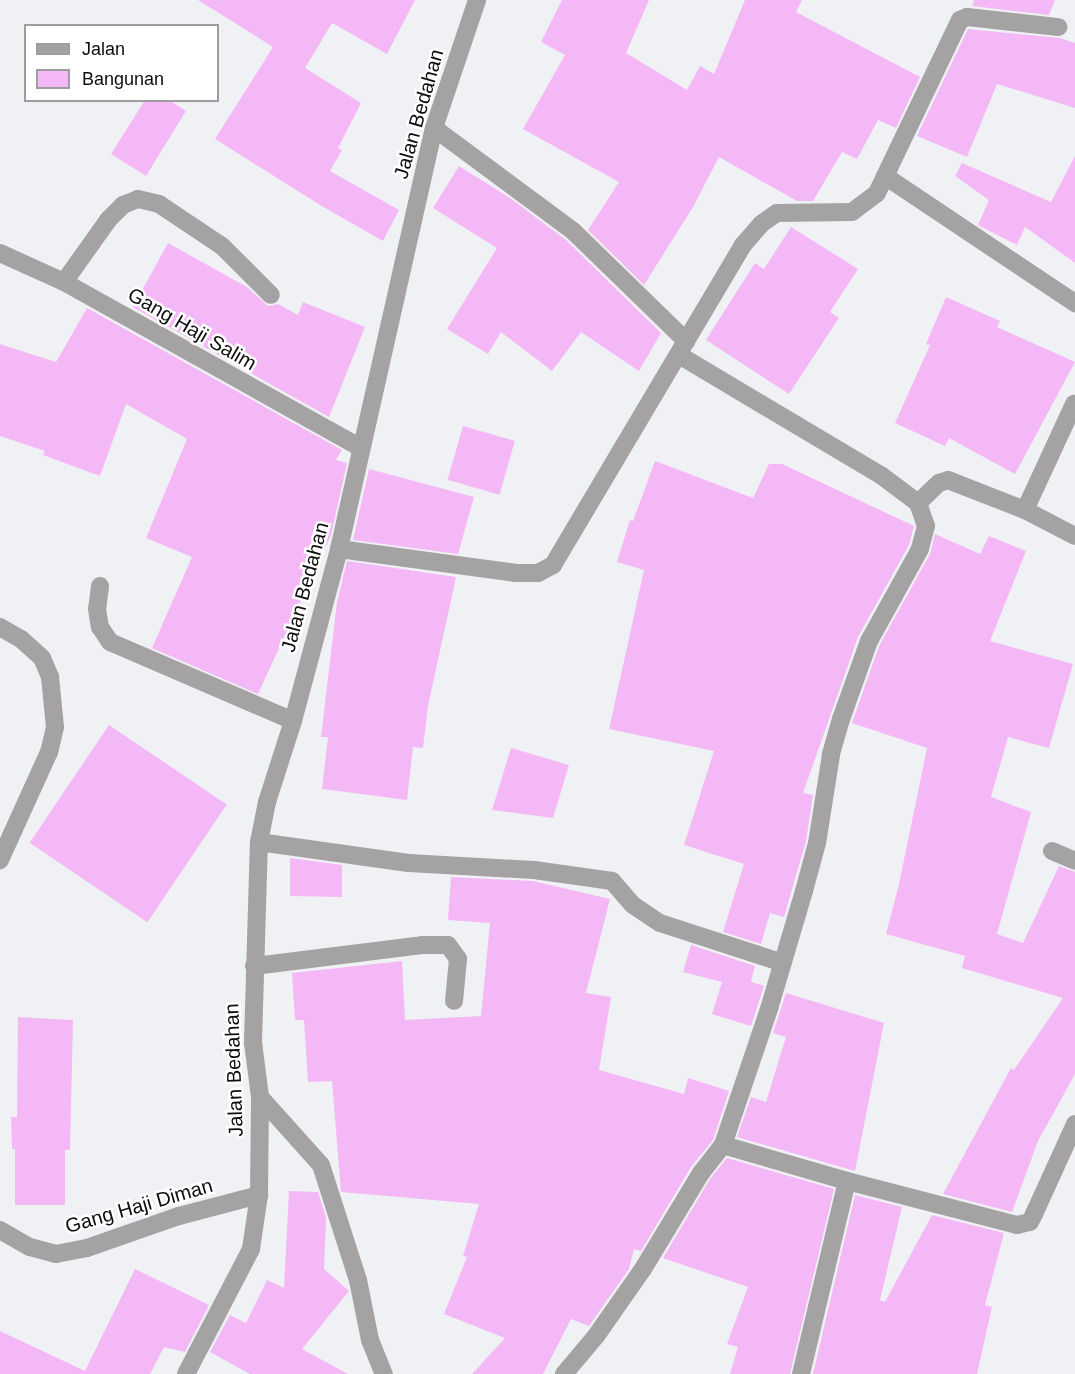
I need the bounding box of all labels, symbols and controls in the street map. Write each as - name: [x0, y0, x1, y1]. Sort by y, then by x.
- legend: [24, 24, 219, 102]
- text: Jalan: [82, 39, 125, 59]
- street label: Jalan Bedahan: [389, 47, 449, 181]
- text: Bangunan: [82, 69, 164, 89]
- street label: Gang Haji Salim: [123, 282, 261, 376]
- street label: Jalan Bedahan: [276, 519, 334, 655]
- street label: Jalan Bedahan: [220, 1003, 248, 1137]
- street label: Gang Haji Diman: [62, 1173, 216, 1239]

